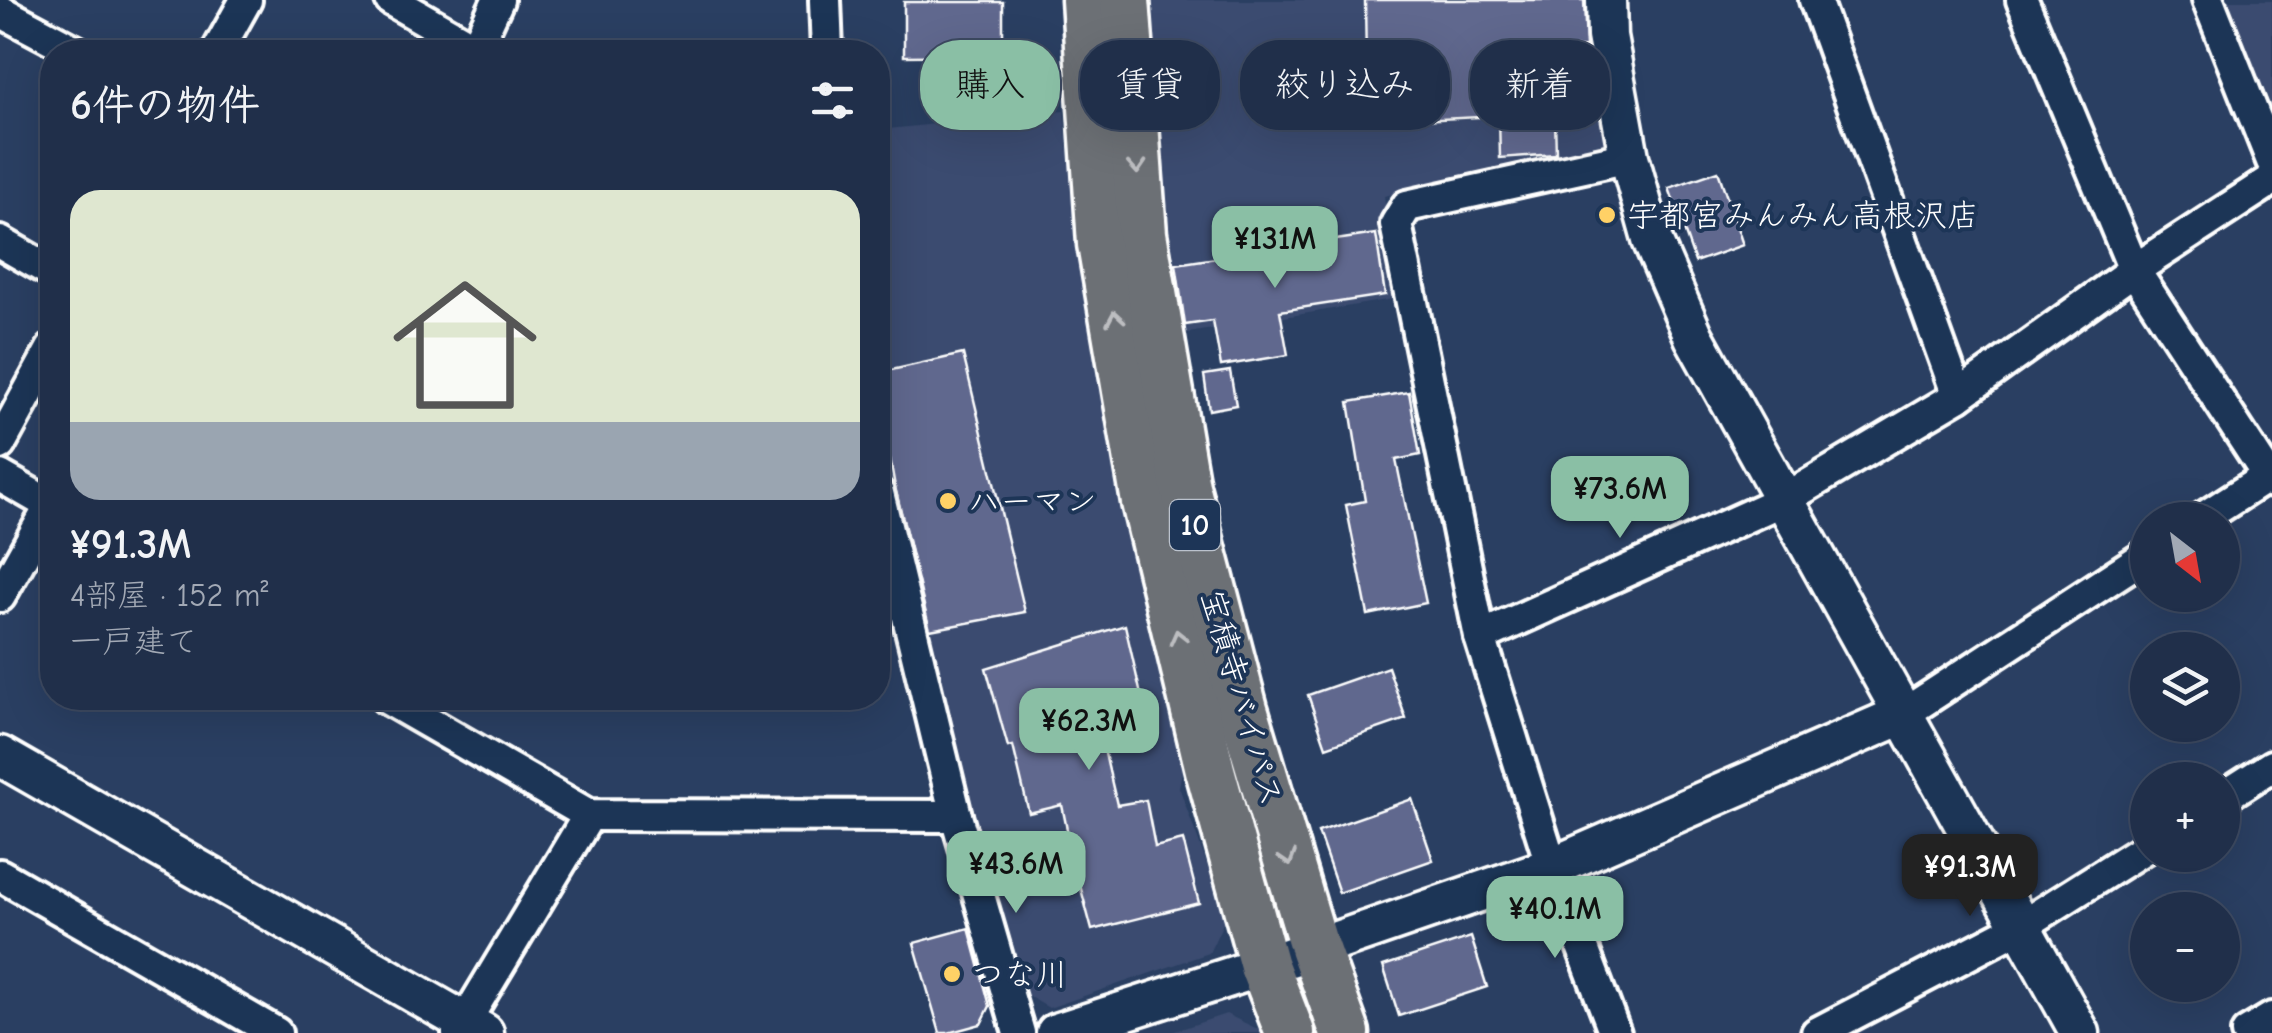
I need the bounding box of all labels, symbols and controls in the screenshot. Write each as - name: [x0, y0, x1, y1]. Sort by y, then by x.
- chip: 購入: [920, 40, 1060, 130]
- chip: 賃貸: [1080, 40, 1220, 130]
- chip: 絞り込み: [1240, 40, 1450, 130]
- chip: 新着: [1470, 40, 1610, 130]
- icon: filters: [805, 73, 860, 128]
- text: 6件の物件: [70, 81, 260, 130]
- one-way arrow: [1126, 159, 1148, 175]
- place label: 宇都宮みんみん高根沢店: [1627, 197, 1979, 234]
- marker: 宇都宮みんみん高根沢店: [1596, 204, 1618, 226]
- pin: ¥131M: [1205, 206, 1345, 291]
- text: ¥131M: [1234, 220, 1316, 257]
- icon: home: [375, 255, 555, 435]
- one-way arrow: [1105, 310, 1126, 326]
- pin: ¥73.6M: [1539, 456, 1701, 541]
- text: ¥73.6M: [1573, 470, 1667, 507]
- place label: ハーマン: [968, 483, 1097, 520]
- marker: ハーマン: [937, 490, 959, 512]
- road number: 10: [1170, 500, 1220, 550]
- north arrow: [2130, 502, 2240, 612]
- map controls: [2130, 502, 2240, 1002]
- text: ¥91.3M: [70, 520, 191, 569]
- text: 4部屋 · 152 m²: [70, 577, 268, 614]
- street label: 宝積寺バイパス: [1193, 586, 1291, 810]
- text: 一戸建て: [70, 623, 198, 660]
- one-way arrow: [1169, 629, 1190, 646]
- button: layers: [2130, 632, 2240, 742]
- pin: ¥62.3M: [1008, 688, 1170, 773]
- text: ¥62.3M: [1041, 702, 1137, 739]
- button: +: [2130, 762, 2240, 872]
- pin: ¥43.6M: [935, 831, 1097, 916]
- pin: ¥91.3M: [1889, 834, 2051, 919]
- text: ¥43.6M: [969, 845, 1063, 882]
- text: ¥91.3M: [1924, 848, 2016, 885]
- one-way arrow: [1276, 850, 1297, 867]
- pin: ¥40.1M: [1474, 876, 1636, 961]
- text: ¥40.1M: [1508, 890, 1602, 927]
- button: −: [2130, 892, 2240, 1002]
- place label: つな川: [972, 956, 1068, 993]
- marker: つな川: [941, 963, 963, 985]

